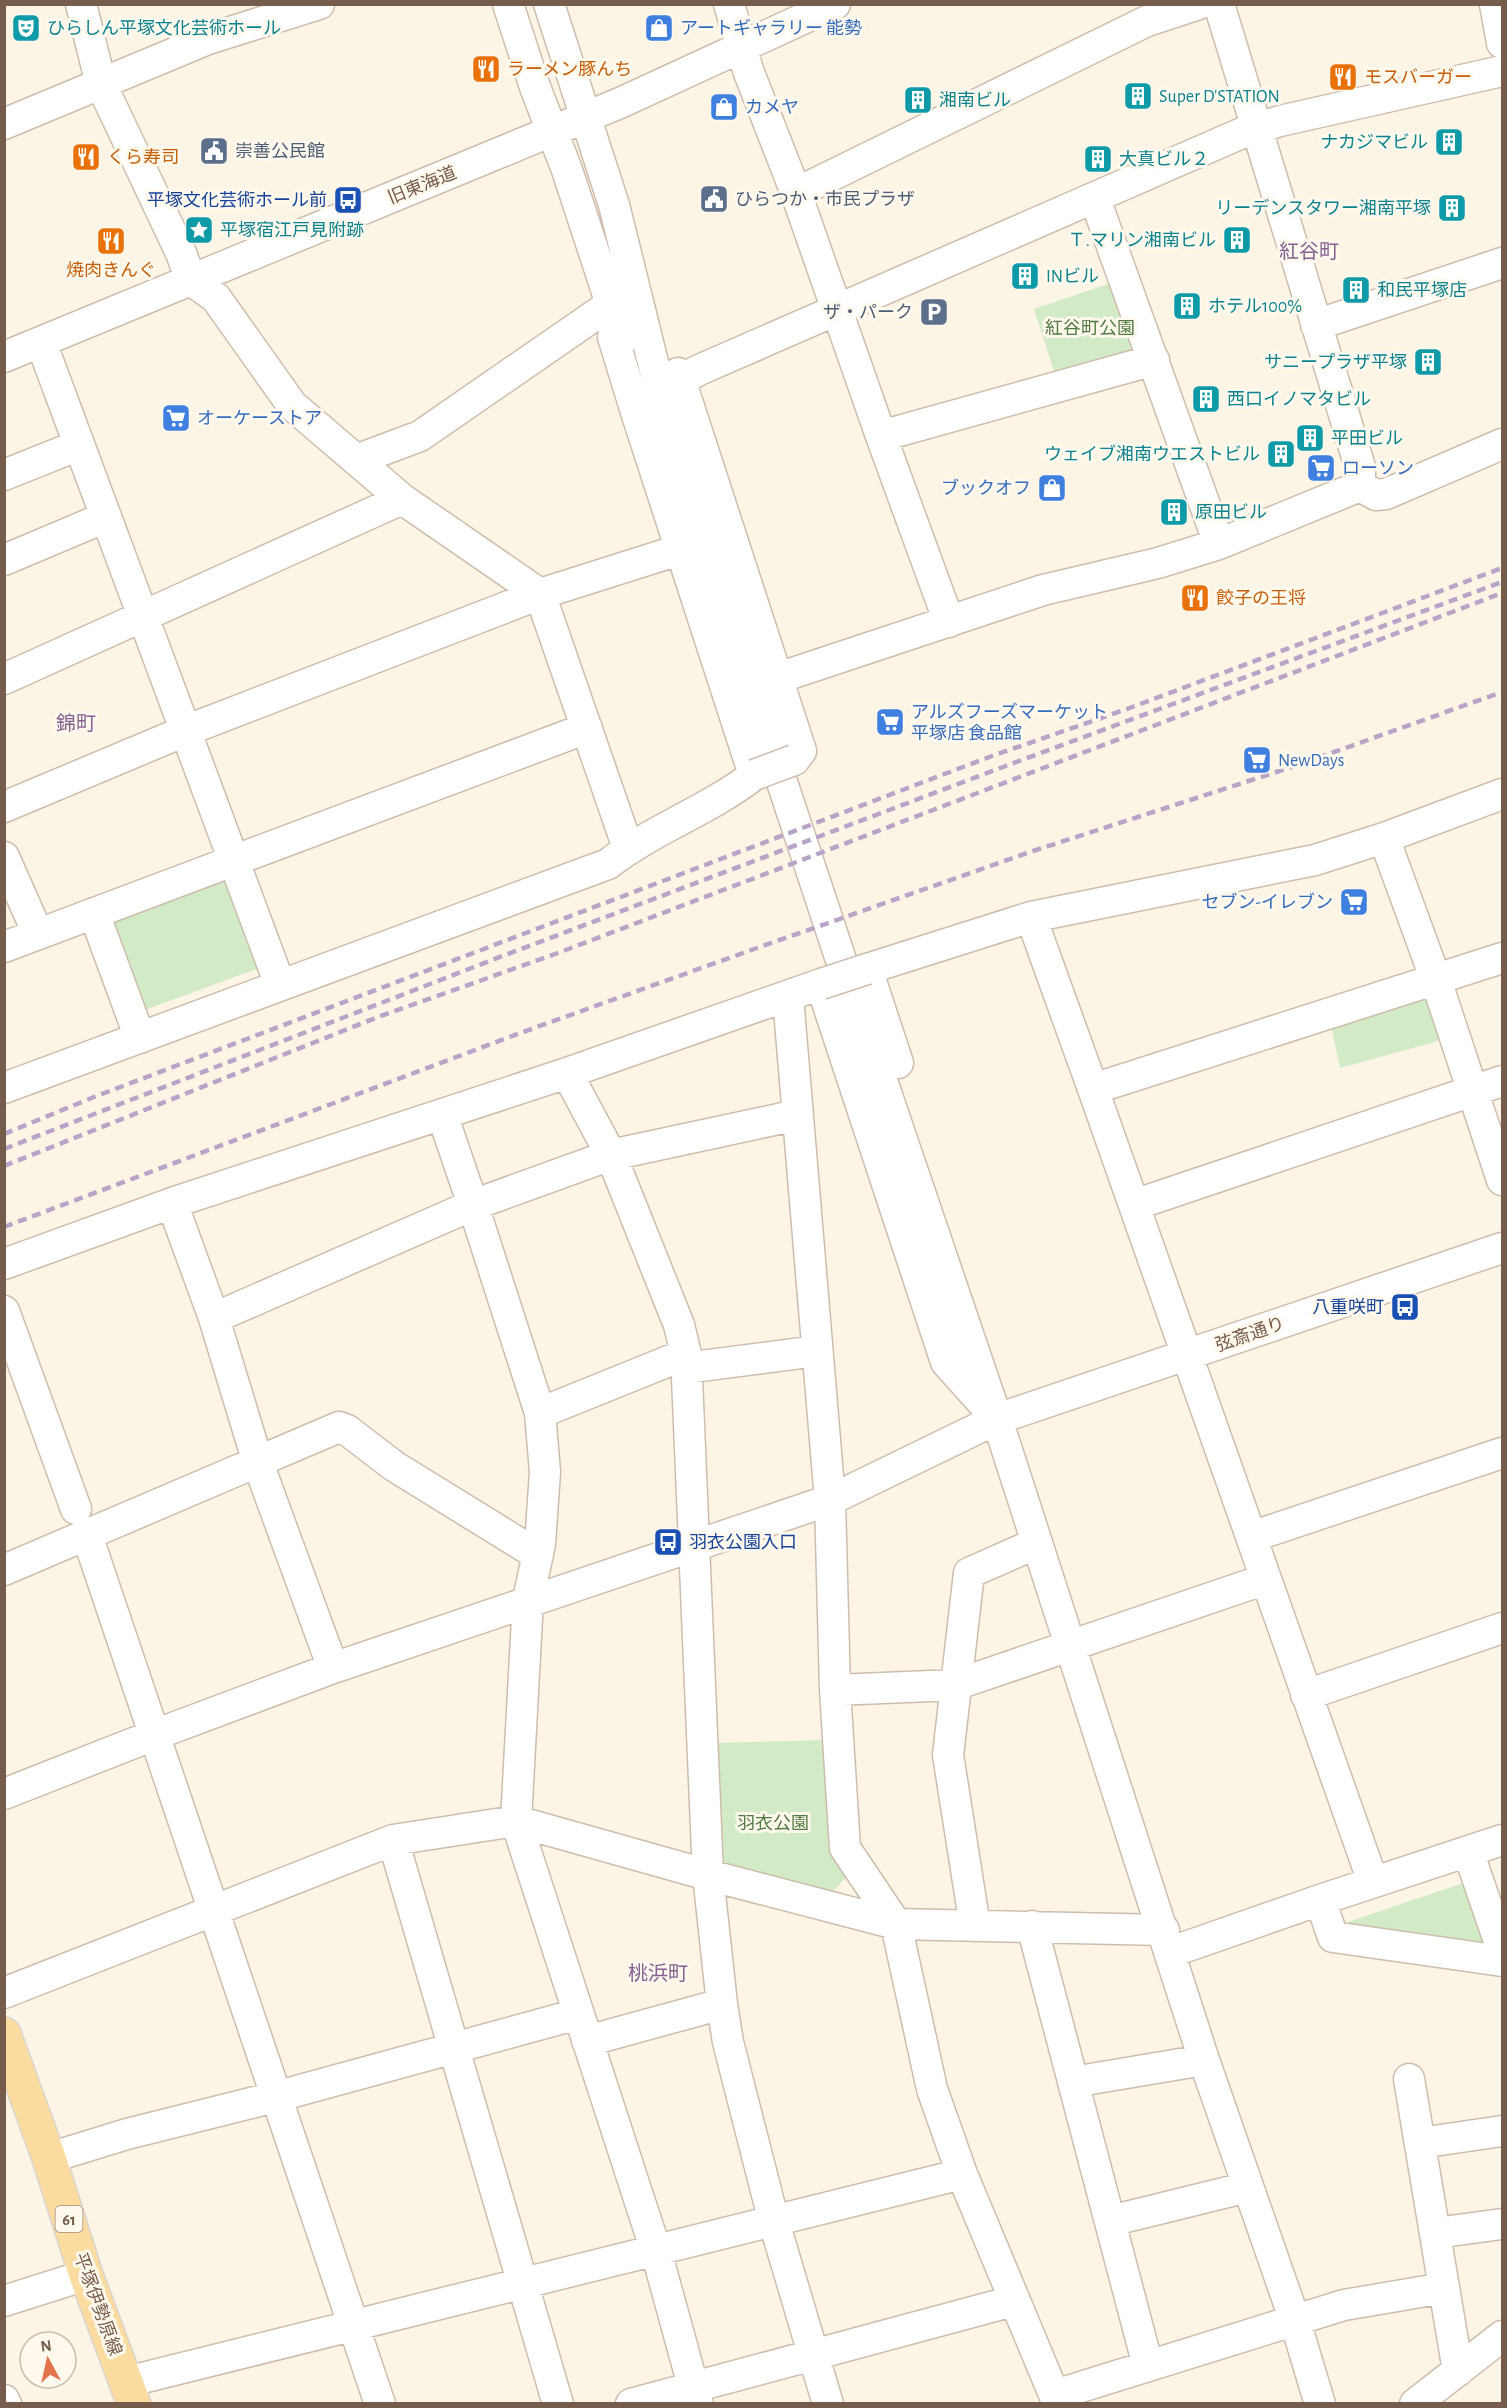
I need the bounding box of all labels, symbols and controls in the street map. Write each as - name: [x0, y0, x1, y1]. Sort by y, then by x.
- theatre icon: ひらしん平塚文化芸術ホール: [10, 12, 42, 44]
- shop icon: アートギャラリー 能勢: [643, 12, 675, 44]
- place label: ひらしん平塚文化芸術ホール: [47, 18, 281, 38]
- place label: アートギャラリー 能勢: [680, 18, 862, 38]
- restaurant icon: ラーメン豚んち: [470, 53, 502, 85]
- place label: ラーメン豚んち: [507, 60, 632, 79]
- restaurant icon: モスバーガー: [1327, 61, 1359, 93]
- place label: モスバーガー: [1364, 68, 1472, 87]
- building icon: Super D'STATION: [1122, 80, 1154, 112]
- building icon: 湘南ビル: [902, 84, 934, 116]
- place label: Super D'STATION: [1159, 88, 1280, 106]
- shop icon: カメヤ: [708, 91, 740, 123]
- place label: 湘南ビル: [939, 91, 1011, 110]
- place label: カメヤ: [745, 98, 799, 117]
- building icon: ナカジマビル: [1433, 126, 1465, 158]
- place label: ナカジマビル: [1320, 133, 1428, 152]
- public building icon: 崇善公民館: [198, 135, 230, 167]
- restaurant icon: くら寿司: [70, 141, 102, 173]
- place label: 崇善公民館: [235, 141, 325, 161]
- building icon: 大真ビル２: [1082, 143, 1114, 175]
- place label: くら寿司: [107, 148, 179, 167]
- place label: 大真ビル２: [1119, 150, 1209, 169]
- street label: 旧東海道: [385, 162, 459, 208]
- public building icon: ひらつか・市民プラザ: [698, 183, 730, 215]
- bus stop icon: 平塚文化芸術ホール前: [332, 184, 364, 216]
- place label: 平塚文化芸術ホール前: [147, 190, 327, 210]
- place label: ひらつか・市民プラザ: [735, 190, 915, 209]
- building icon: リーデンスタワー湘南平塚: [1436, 192, 1468, 224]
- place label: リーデンスタワー湘南平塚: [1215, 198, 1431, 218]
- place icon: 平塚宿江戸見附跡: [183, 214, 215, 246]
- place label: 平塚宿江戸見附跡: [220, 220, 364, 240]
- building icon: Ｔ.マリン湘南ビル: [1221, 224, 1253, 256]
- restaurant icon: 焼肉きんぐ: [95, 225, 127, 257]
- place label: Ｔ.マリン湘南ビル: [1068, 231, 1216, 250]
- district label: 紅谷町: [1279, 241, 1339, 262]
- building icon: INビル: [1009, 260, 1041, 292]
- place label: 焼肉きんぐ: [66, 261, 156, 280]
- place label: INビル: [1046, 267, 1099, 286]
- building icon: 和民平塚店: [1340, 274, 1372, 306]
- place label: 和民平塚店: [1377, 280, 1467, 300]
- building icon: ホテル100%: [1171, 290, 1203, 322]
- parking icon: ザ・パーク: [918, 296, 950, 328]
- place label: ホテル100%: [1208, 298, 1302, 316]
- place label: ザ・パーク: [823, 303, 913, 322]
- park label: 紅谷町公園: [1045, 318, 1135, 338]
- building icon: サニープラザ平塚: [1412, 346, 1444, 378]
- place label: サニープラザ平塚: [1264, 353, 1407, 372]
- building icon: 西口イノマタビル: [1190, 383, 1222, 415]
- place label: 西口イノマタビル: [1227, 390, 1371, 409]
- supermarket icon: オーケーストア: [160, 402, 192, 434]
- place label: オーケーストア: [197, 409, 322, 428]
- building icon: 平田ビル: [1294, 422, 1326, 454]
- place label: 平田ビル: [1331, 429, 1403, 448]
- building icon: ウェイブ湘南ウエストビル: [1265, 438, 1297, 470]
- place label: ウェイブ湘南ウエストビル: [1044, 444, 1260, 464]
- supermarket icon: ローソン: [1305, 452, 1337, 484]
- place label: ローソン: [1342, 460, 1414, 478]
- shop icon: ブックオフ: [1036, 472, 1068, 504]
- place label: ブックオフ: [941, 478, 1031, 498]
- building icon: 原田ビル: [1158, 496, 1190, 528]
- place label: 原田ビル: [1195, 503, 1267, 522]
- restaurant icon: 餃子の王将: [1179, 582, 1211, 614]
- place label: 餃子の王将: [1216, 589, 1306, 608]
- place label: アルズフーズマーケット 平塚店 食品館: [911, 702, 1108, 743]
- supermarket icon: アルズフーズマーケット 平塚店 食品館: [874, 706, 906, 738]
- district label: 錦町: [56, 713, 96, 734]
- supermarket icon: NewDays: [1241, 744, 1273, 776]
- place label: NewDays: [1278, 752, 1344, 770]
- supermarket icon: セブン-イレブン: [1338, 886, 1370, 918]
- place label: セブン-イレブン: [1201, 892, 1333, 912]
- bus stop icon: 八重咲町: [1389, 1291, 1421, 1323]
- place label: 八重咲町: [1312, 1297, 1384, 1317]
- street label: 弦斎通り: [1213, 1314, 1287, 1355]
- bus stop icon: 羽衣公園入口: [652, 1526, 684, 1558]
- place label: 羽衣公園入口: [689, 1533, 797, 1552]
- park label: 羽衣公園: [737, 1814, 809, 1833]
- district label: 桃浜町: [628, 1963, 688, 1984]
- road number: 61: [56, 2206, 82, 2232]
- street label: 平塚伊勢原線: [70, 2250, 126, 2358]
- north arrow: [18, 2330, 78, 2390]
- text: N: [39, 2337, 53, 2355]

